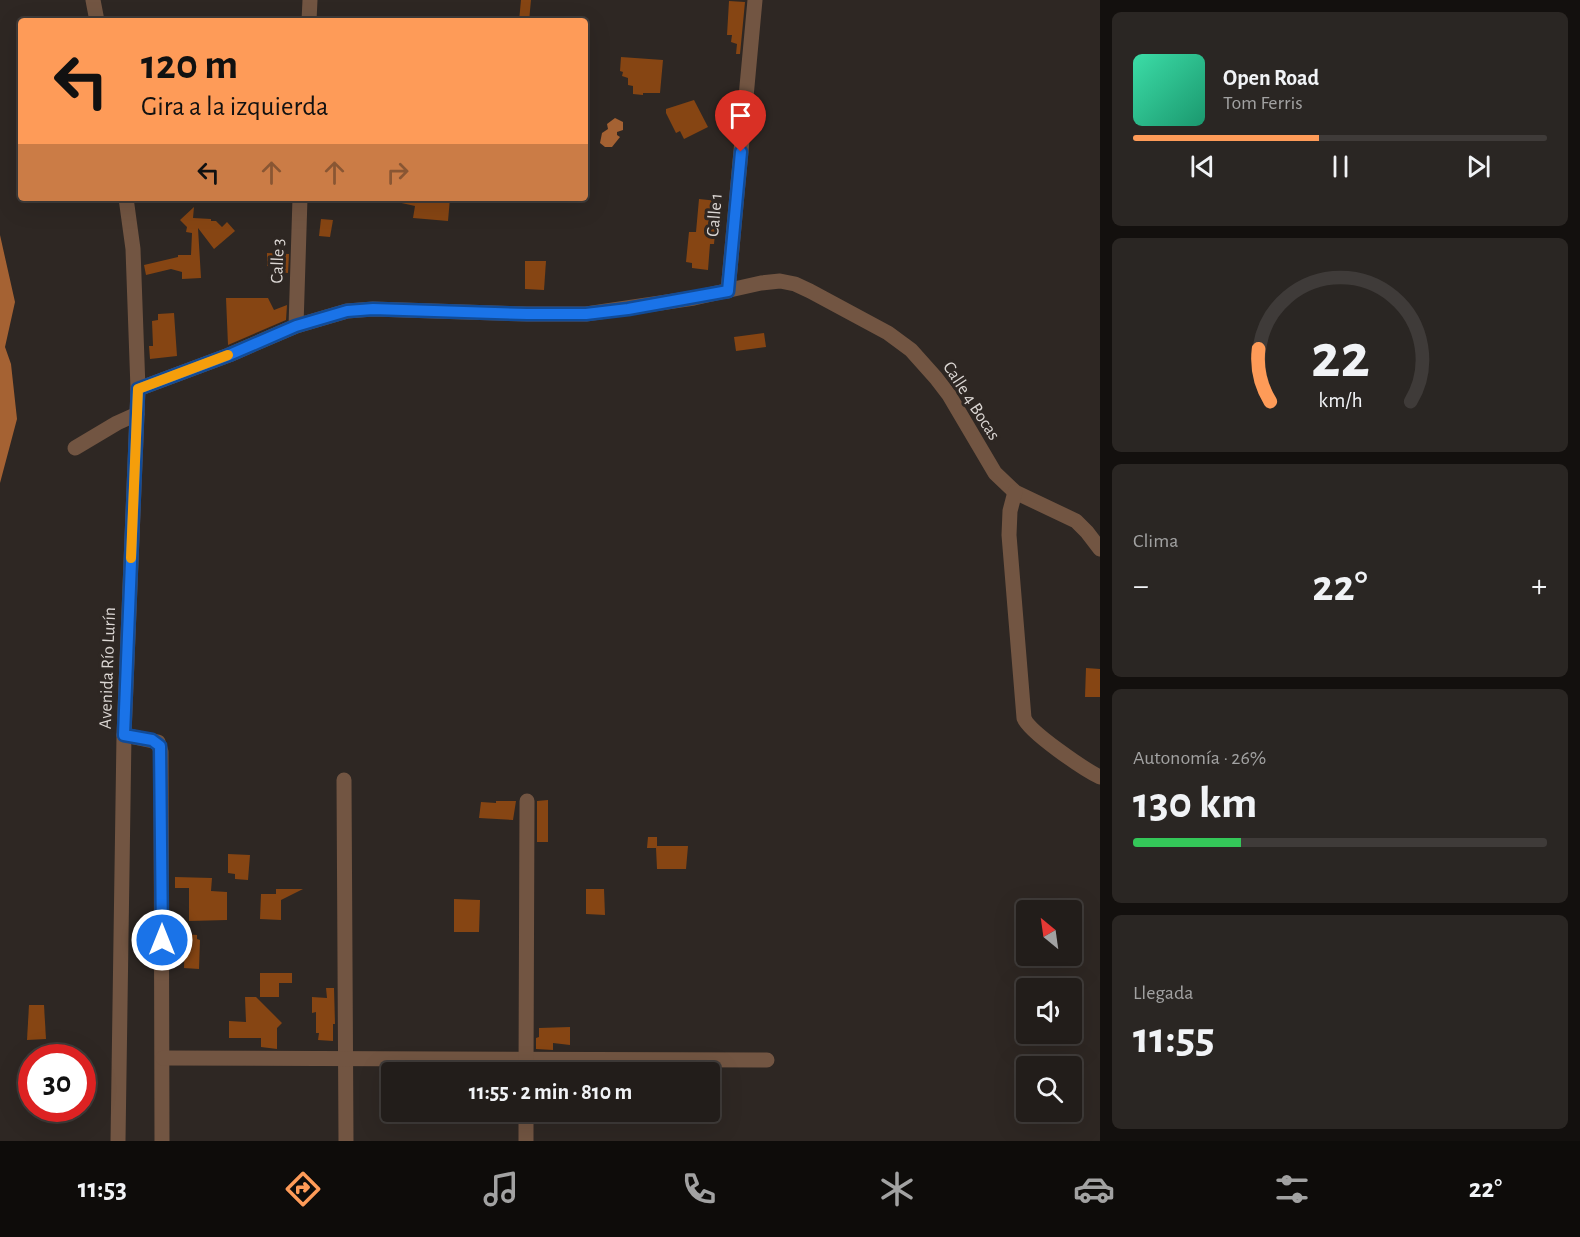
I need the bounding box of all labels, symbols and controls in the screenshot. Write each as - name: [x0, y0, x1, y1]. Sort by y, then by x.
- icon: left: [42, 42, 120, 120]
- text: 120 m: [141, 44, 238, 86]
- text: Open Road: [1223, 67, 1319, 89]
- pin: [715, 90, 766, 152]
- text: Gira a la izquierda: [141, 93, 329, 120]
- text: Tom Ferris: [1223, 93, 1303, 113]
- icon: arrive: [724, 99, 757, 132]
- icon: previous: [1186, 150, 1219, 183]
- icon: pause: [1324, 150, 1357, 183]
- icon: next: [1462, 150, 1495, 183]
- icon: left: [192, 156, 225, 189]
- icon: ahead: [255, 156, 288, 189]
- icon: ahead: [318, 156, 351, 189]
- icon: right: [381, 156, 414, 189]
- street label: Calle 1: [704, 192, 726, 238]
- street label: Calle 3: [268, 238, 288, 284]
- text: 22: [1311, 326, 1369, 388]
- street label: Calle 4 Bocas: [939, 359, 1003, 443]
- text: km/h: [1318, 390, 1362, 411]
- text: Clima: [1133, 531, 1178, 551]
- text: 22°: [1312, 564, 1368, 609]
- text: −: [1133, 570, 1149, 603]
- text: +: [1531, 570, 1547, 603]
- street label: Avenida Río Lurín: [97, 607, 119, 729]
- text: Autonomía · 26%: [1133, 748, 1266, 768]
- text: 130 km: [1133, 781, 1257, 826]
- north arrow: [1016, 900, 1082, 966]
- map controls: [1016, 900, 1082, 1122]
- position arrow: [130, 908, 194, 972]
- button: sound: [1016, 978, 1082, 1044]
- text: Llegada: [1133, 983, 1194, 1003]
- text: 11:55: [1133, 1016, 1215, 1061]
- speed limit sign: 30: [18, 1044, 96, 1122]
- button: search: [1016, 1056, 1082, 1122]
- text: 11:55 · 2 min · 810 m: [469, 1081, 632, 1103]
- icon: directions: [282, 1168, 324, 1210]
- icon: music: [480, 1168, 522, 1210]
- icon: phone: [678, 1168, 720, 1210]
- icon: climate: [876, 1168, 918, 1210]
- icon: car: [1073, 1168, 1115, 1210]
- icon: filters: [1271, 1168, 1313, 1210]
- text: 11:53: [78, 1175, 127, 1202]
- text: 22°: [1469, 1175, 1502, 1202]

